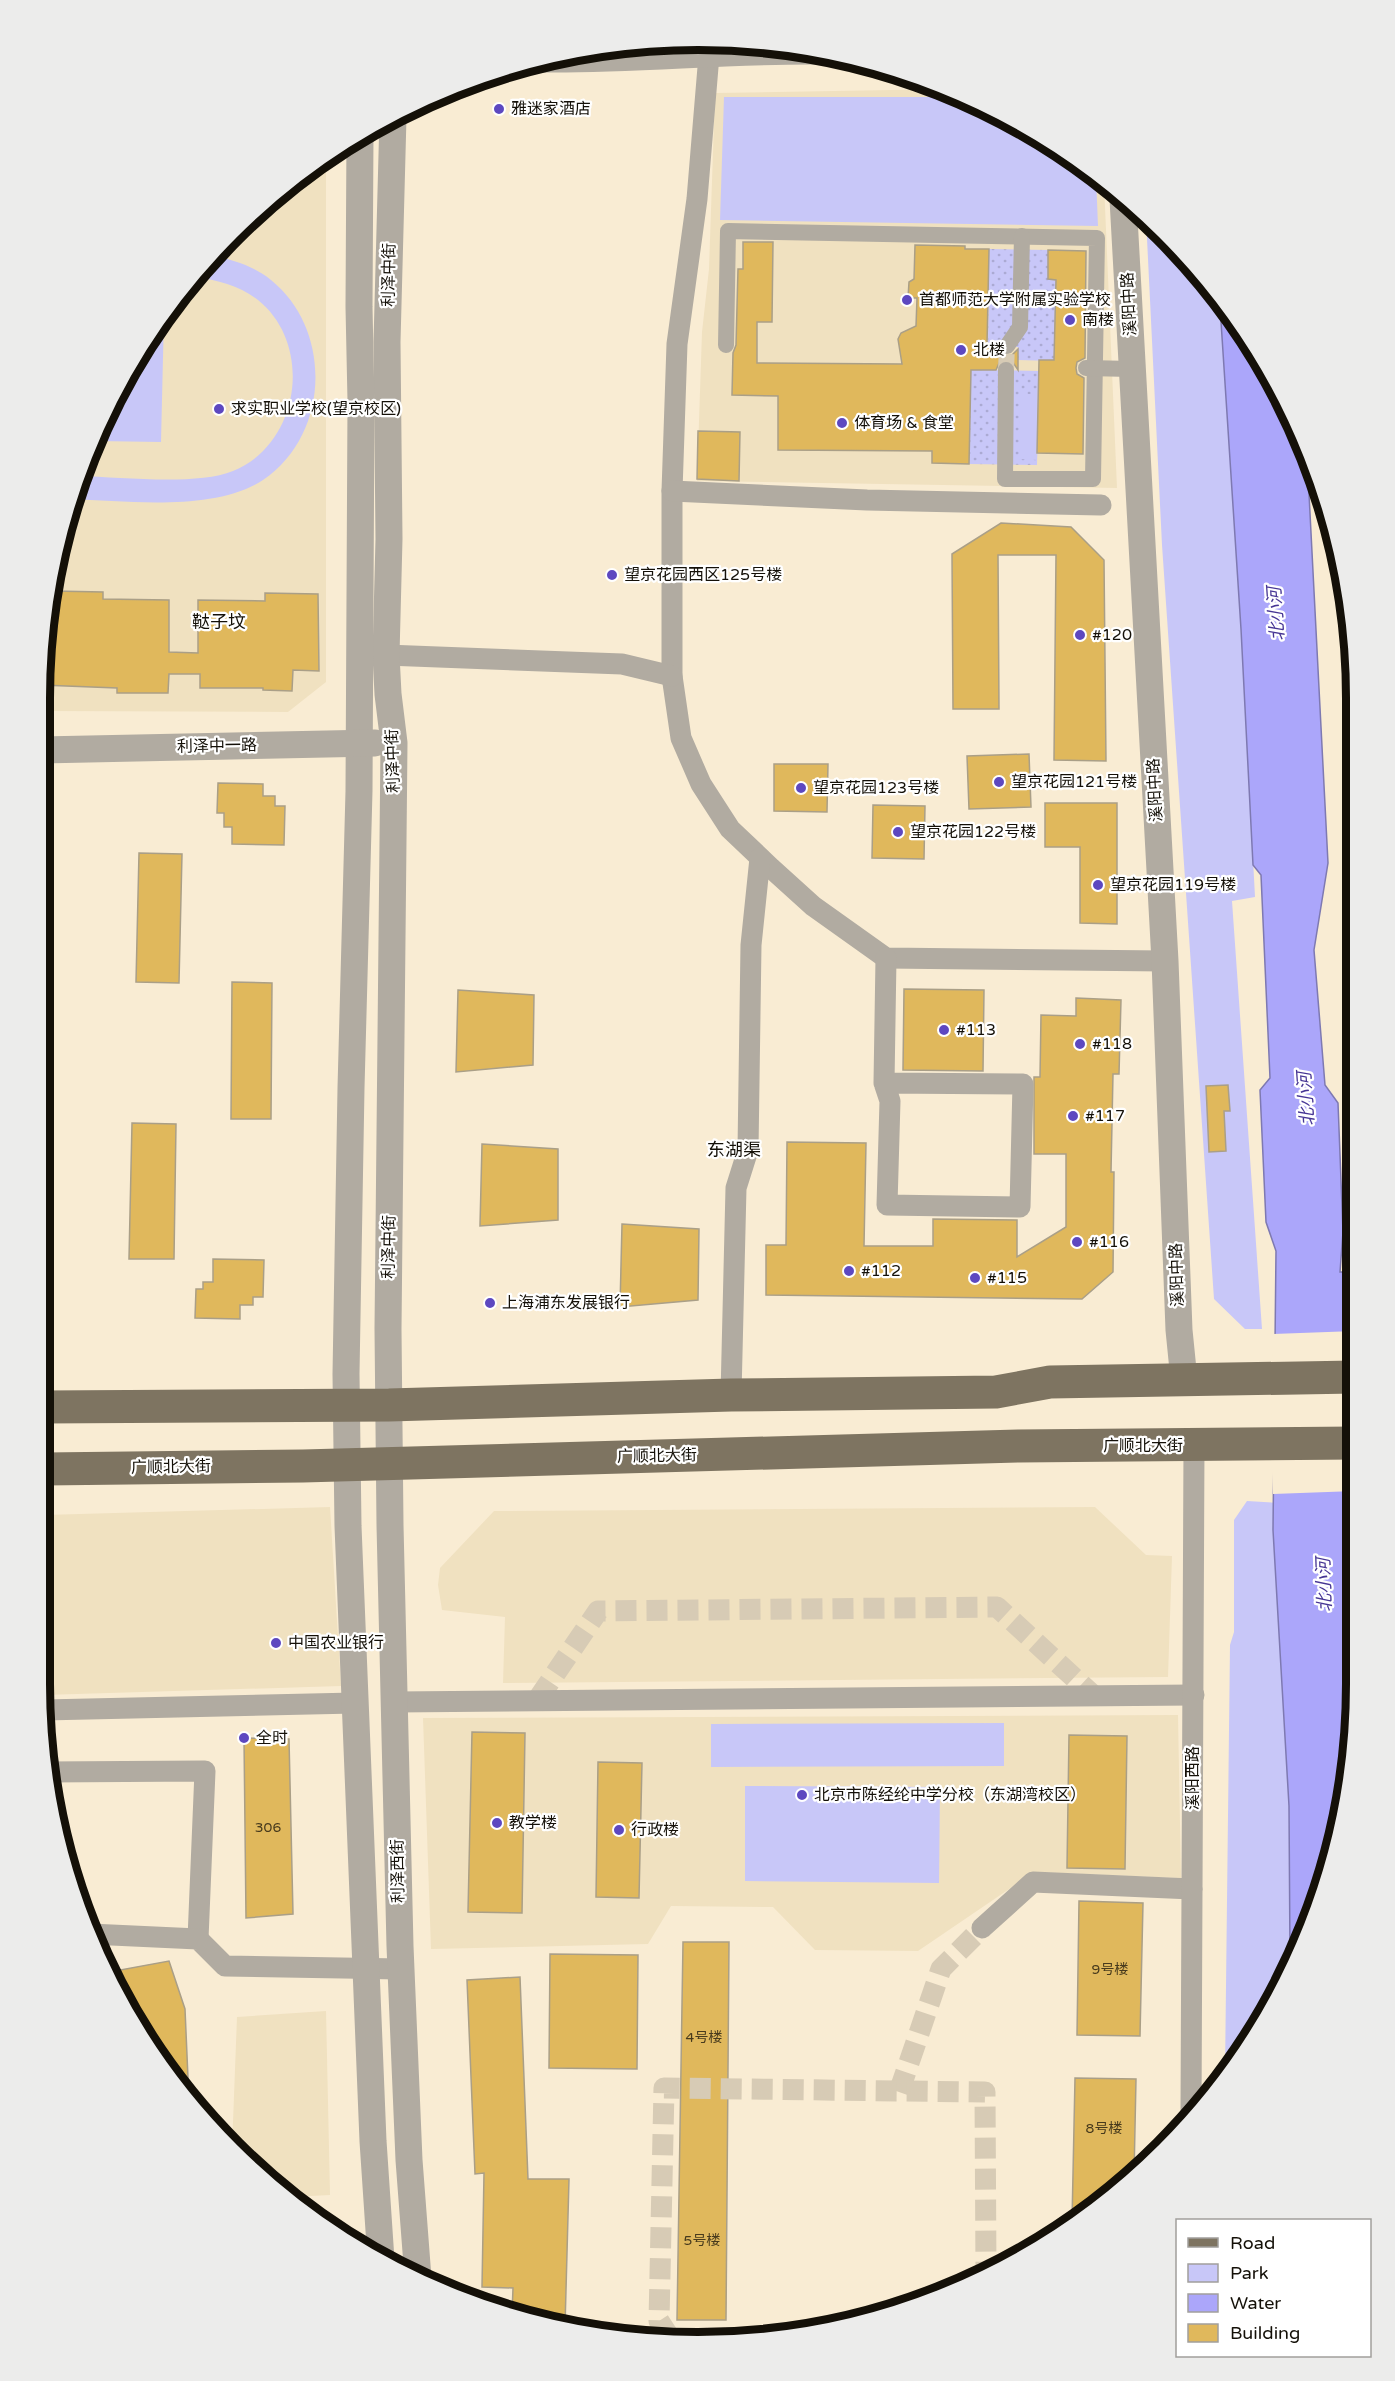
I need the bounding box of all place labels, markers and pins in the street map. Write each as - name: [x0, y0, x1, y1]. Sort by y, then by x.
- place label: 雅迷家酒店: [511, 99, 591, 119]
- marker: 雅迷家酒店: [492, 102, 506, 116]
- place label: 首都师范大学附属实验学校: [919, 290, 1111, 310]
- marker: 首都师范大学附属实验学校: [900, 293, 914, 307]
- place label: 南楼: [1082, 310, 1114, 330]
- marker: 南楼: [1063, 313, 1077, 327]
- place label: 北楼: [973, 340, 1005, 360]
- marker: 北楼: [954, 343, 968, 357]
- place label: 求实职业学校(望京校区): [231, 399, 401, 419]
- marker: 求实职业学校(望京校区): [212, 402, 226, 416]
- place label: 体育场 & 食堂: [854, 413, 954, 433]
- marker: 体育场 & 食堂: [835, 416, 849, 430]
- place label: 望京花园西区125号楼: [624, 565, 782, 585]
- marker: 望京花园西区125号楼: [605, 568, 619, 582]
- place label: #120: [1092, 625, 1132, 645]
- marker: #120: [1073, 628, 1087, 642]
- place label: 望京花园121号楼: [1011, 772, 1137, 792]
- marker: 望京花园121号楼: [992, 775, 1006, 789]
- place label: 望京花园123号楼: [813, 778, 939, 798]
- marker: 望京花园123号楼: [794, 781, 808, 795]
- place label: 望京花园122号楼: [910, 822, 1036, 842]
- marker: 望京花园122号楼: [891, 825, 905, 839]
- place label: 望京花园119号楼: [1110, 875, 1236, 895]
- marker: 望京花园119号楼: [1091, 878, 1105, 892]
- place label: #113: [956, 1020, 996, 1040]
- marker: #113: [937, 1023, 951, 1037]
- place label: #118: [1092, 1034, 1132, 1054]
- marker: #118: [1073, 1037, 1087, 1051]
- place label: #117: [1085, 1106, 1125, 1126]
- marker: #117: [1066, 1109, 1080, 1123]
- place label: #116: [1089, 1232, 1129, 1252]
- marker: #116: [1070, 1235, 1084, 1249]
- place label: #112: [861, 1261, 901, 1281]
- marker: #112: [842, 1264, 856, 1278]
- place label: #115: [987, 1268, 1027, 1288]
- marker: #115: [968, 1271, 982, 1285]
- place label: 上海浦东发展银行: [502, 1293, 630, 1313]
- marker: 上海浦东发展银行: [483, 1296, 497, 1310]
- place label: 中国农业银行: [288, 1633, 384, 1653]
- marker: 中国农业银行: [269, 1636, 283, 1650]
- place label: 全时: [256, 1728, 288, 1748]
- marker: 全时: [237, 1731, 251, 1745]
- place label: 北京市陈经纶中学分校（东湖湾校区）: [814, 1785, 1086, 1805]
- marker: 北京市陈经纶中学分校（东湖湾校区）: [795, 1788, 809, 1802]
- place label: 教学楼: [509, 1813, 557, 1833]
- marker: 教学楼: [490, 1816, 504, 1830]
- place label: 行政楼: [631, 1820, 679, 1840]
- marker: 行政楼: [612, 1823, 626, 1837]

